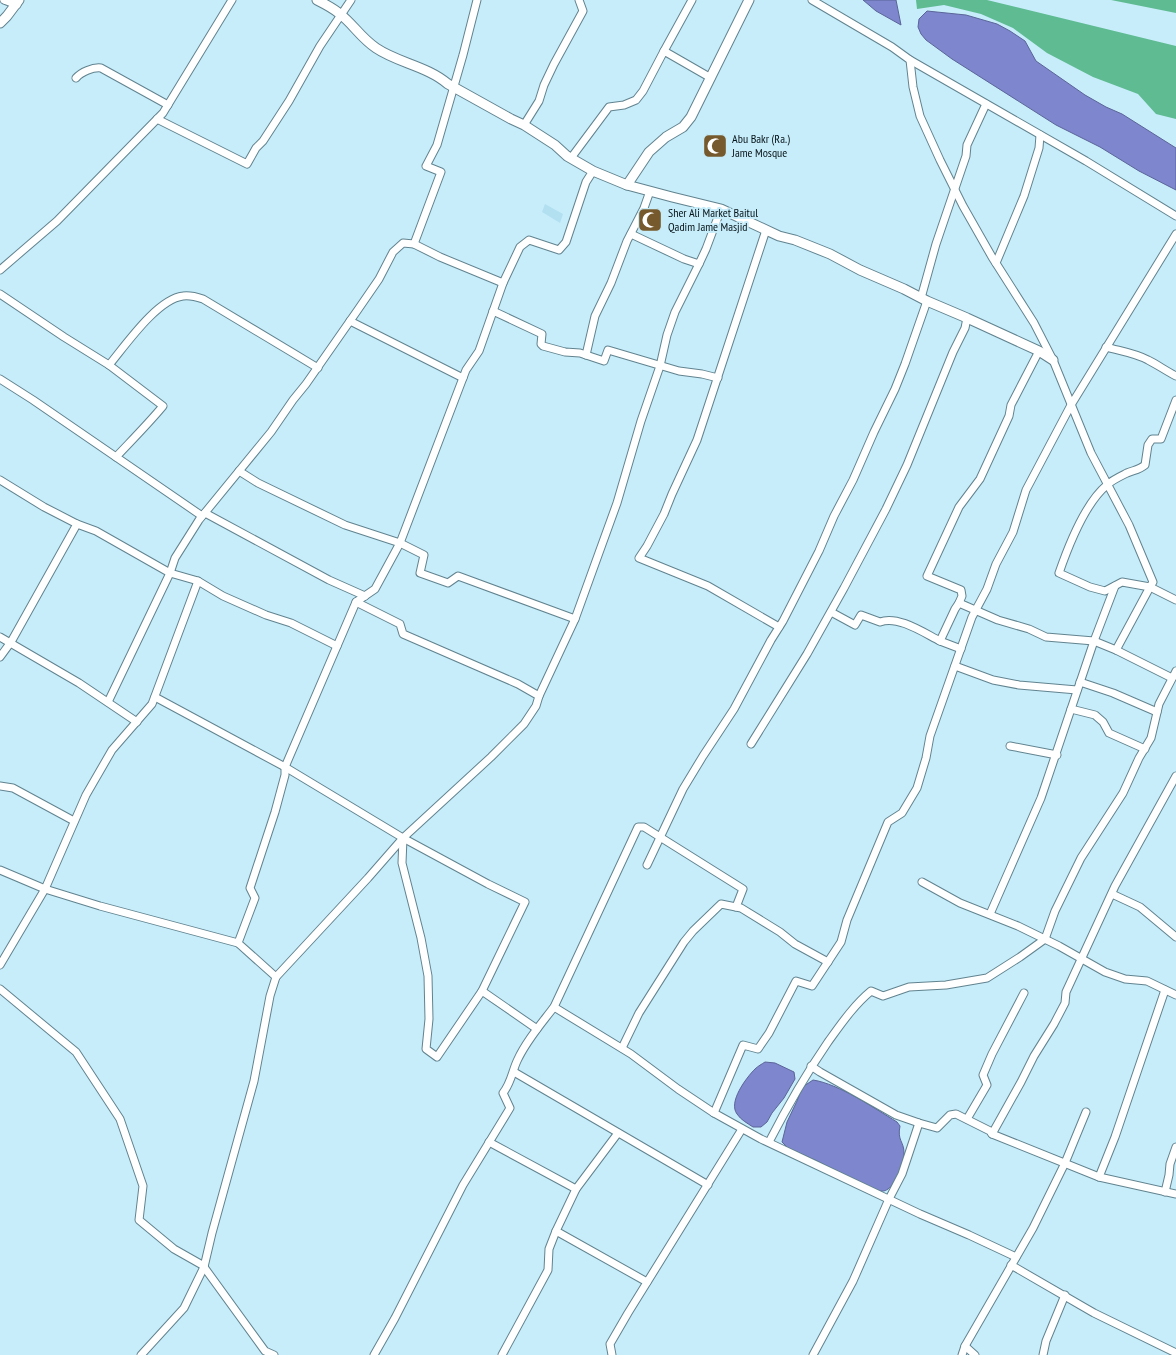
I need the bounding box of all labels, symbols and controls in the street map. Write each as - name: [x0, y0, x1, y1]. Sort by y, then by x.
- place label: Abu Bakr (Ra.) Jame Mosque: [731, 131, 790, 160]
- mosque icon: Abu Bakr (Ra.) Jame Mosque: [702, 133, 728, 159]
- place label: Sher Ali Market Baitul Qadim Jame Masjid: [668, 205, 758, 234]
- mosque icon: Sher Ali Market Baitul Qadim Jame Masjid: [637, 207, 663, 233]

